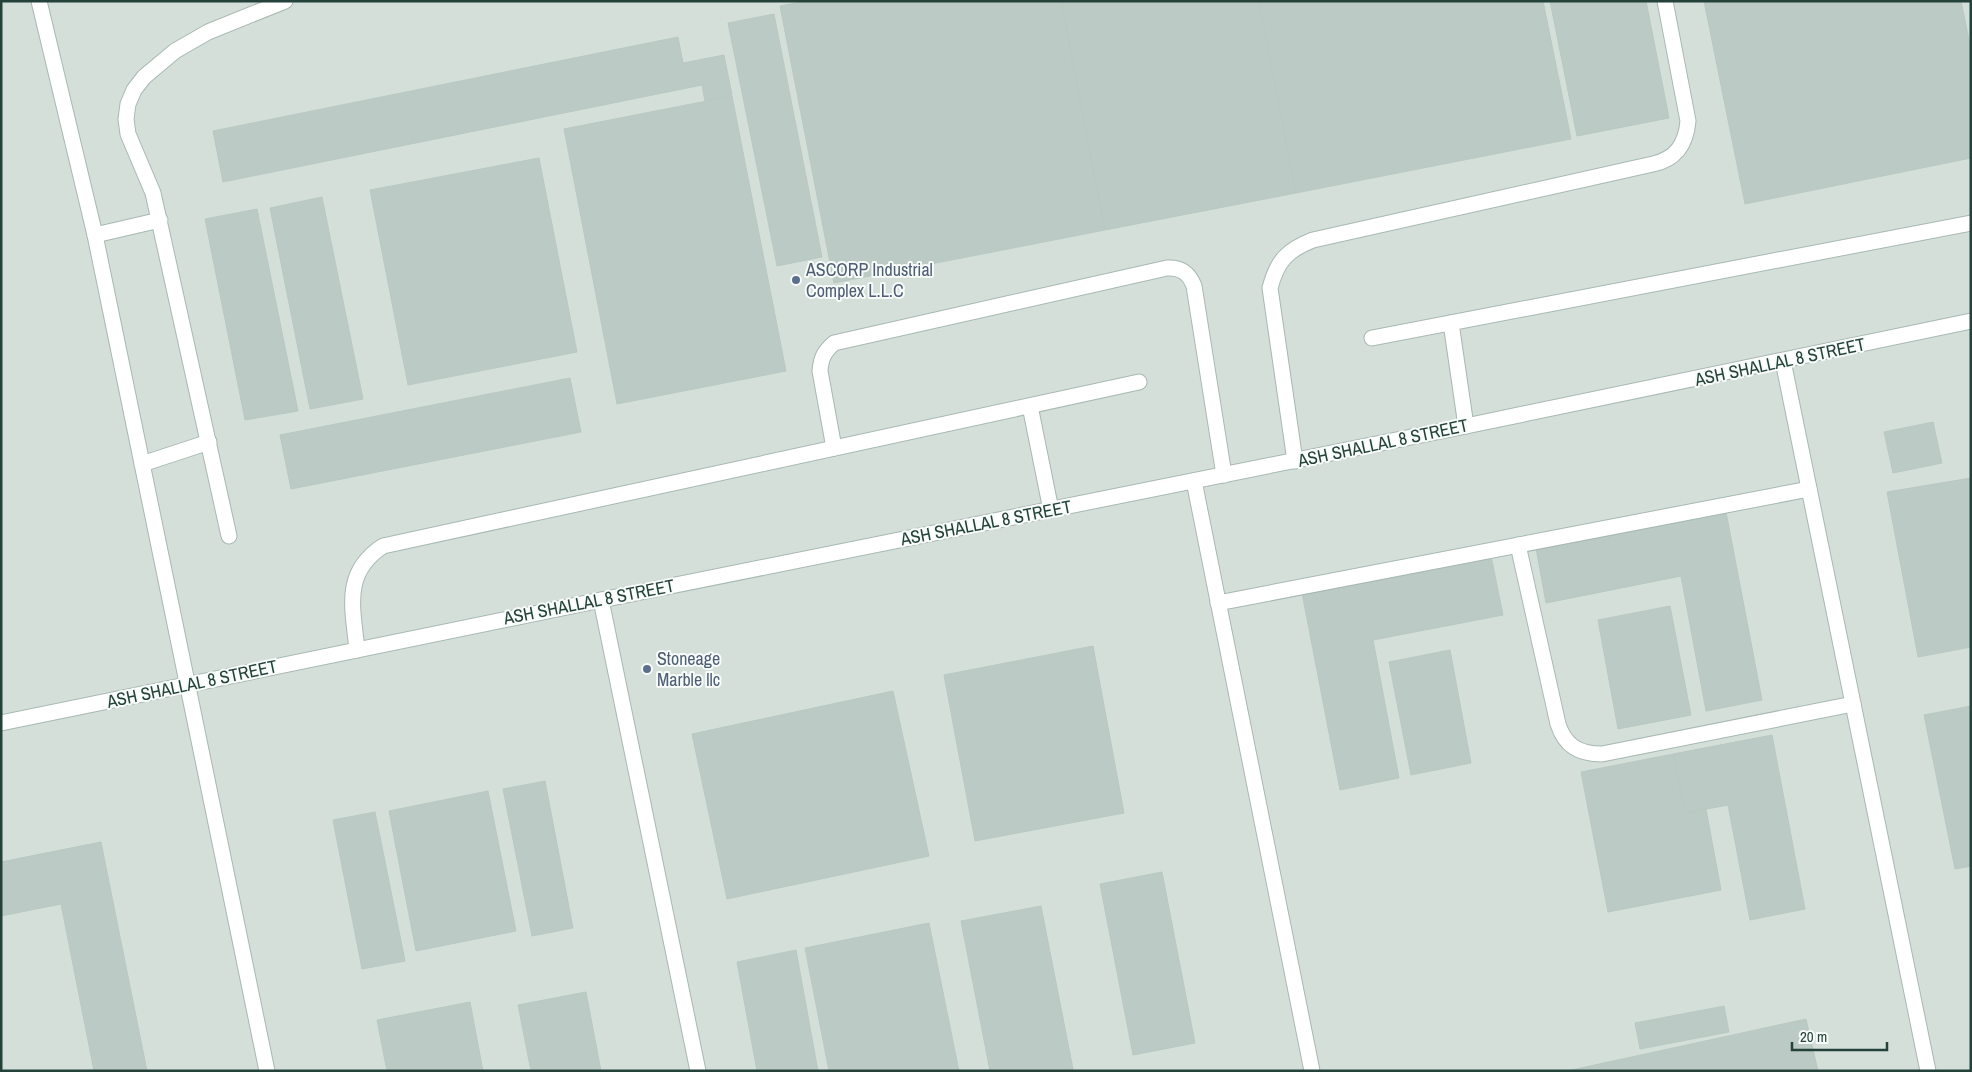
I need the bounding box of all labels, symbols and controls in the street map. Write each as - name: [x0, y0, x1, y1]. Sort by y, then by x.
- place label: ASCORP Industrial Complex L.L.C: [805, 257, 933, 303]
- marker: ASCORP Industrial Complex L.L.C: [790, 274, 802, 286]
- street label: ASH SHALLAL 8 STREET: [1692, 331, 1867, 392]
- street label: ASH SHALLAL 8 STREET: [1295, 412, 1470, 473]
- street label: ASH SHALLAL 8 STREET: [897, 494, 1073, 552]
- street label: ASH SHALLAL 8 STREET: [500, 573, 676, 631]
- place label: Stoneage Marble llc: [657, 646, 720, 692]
- street label: ASH SHALLAL 8 STREET: [104, 653, 279, 714]
- marker: Stoneage Marble llc: [641, 663, 653, 675]
- scale bar: [1792, 1020, 1887, 1052]
- text: 20 m: [1800, 1026, 1827, 1047]

